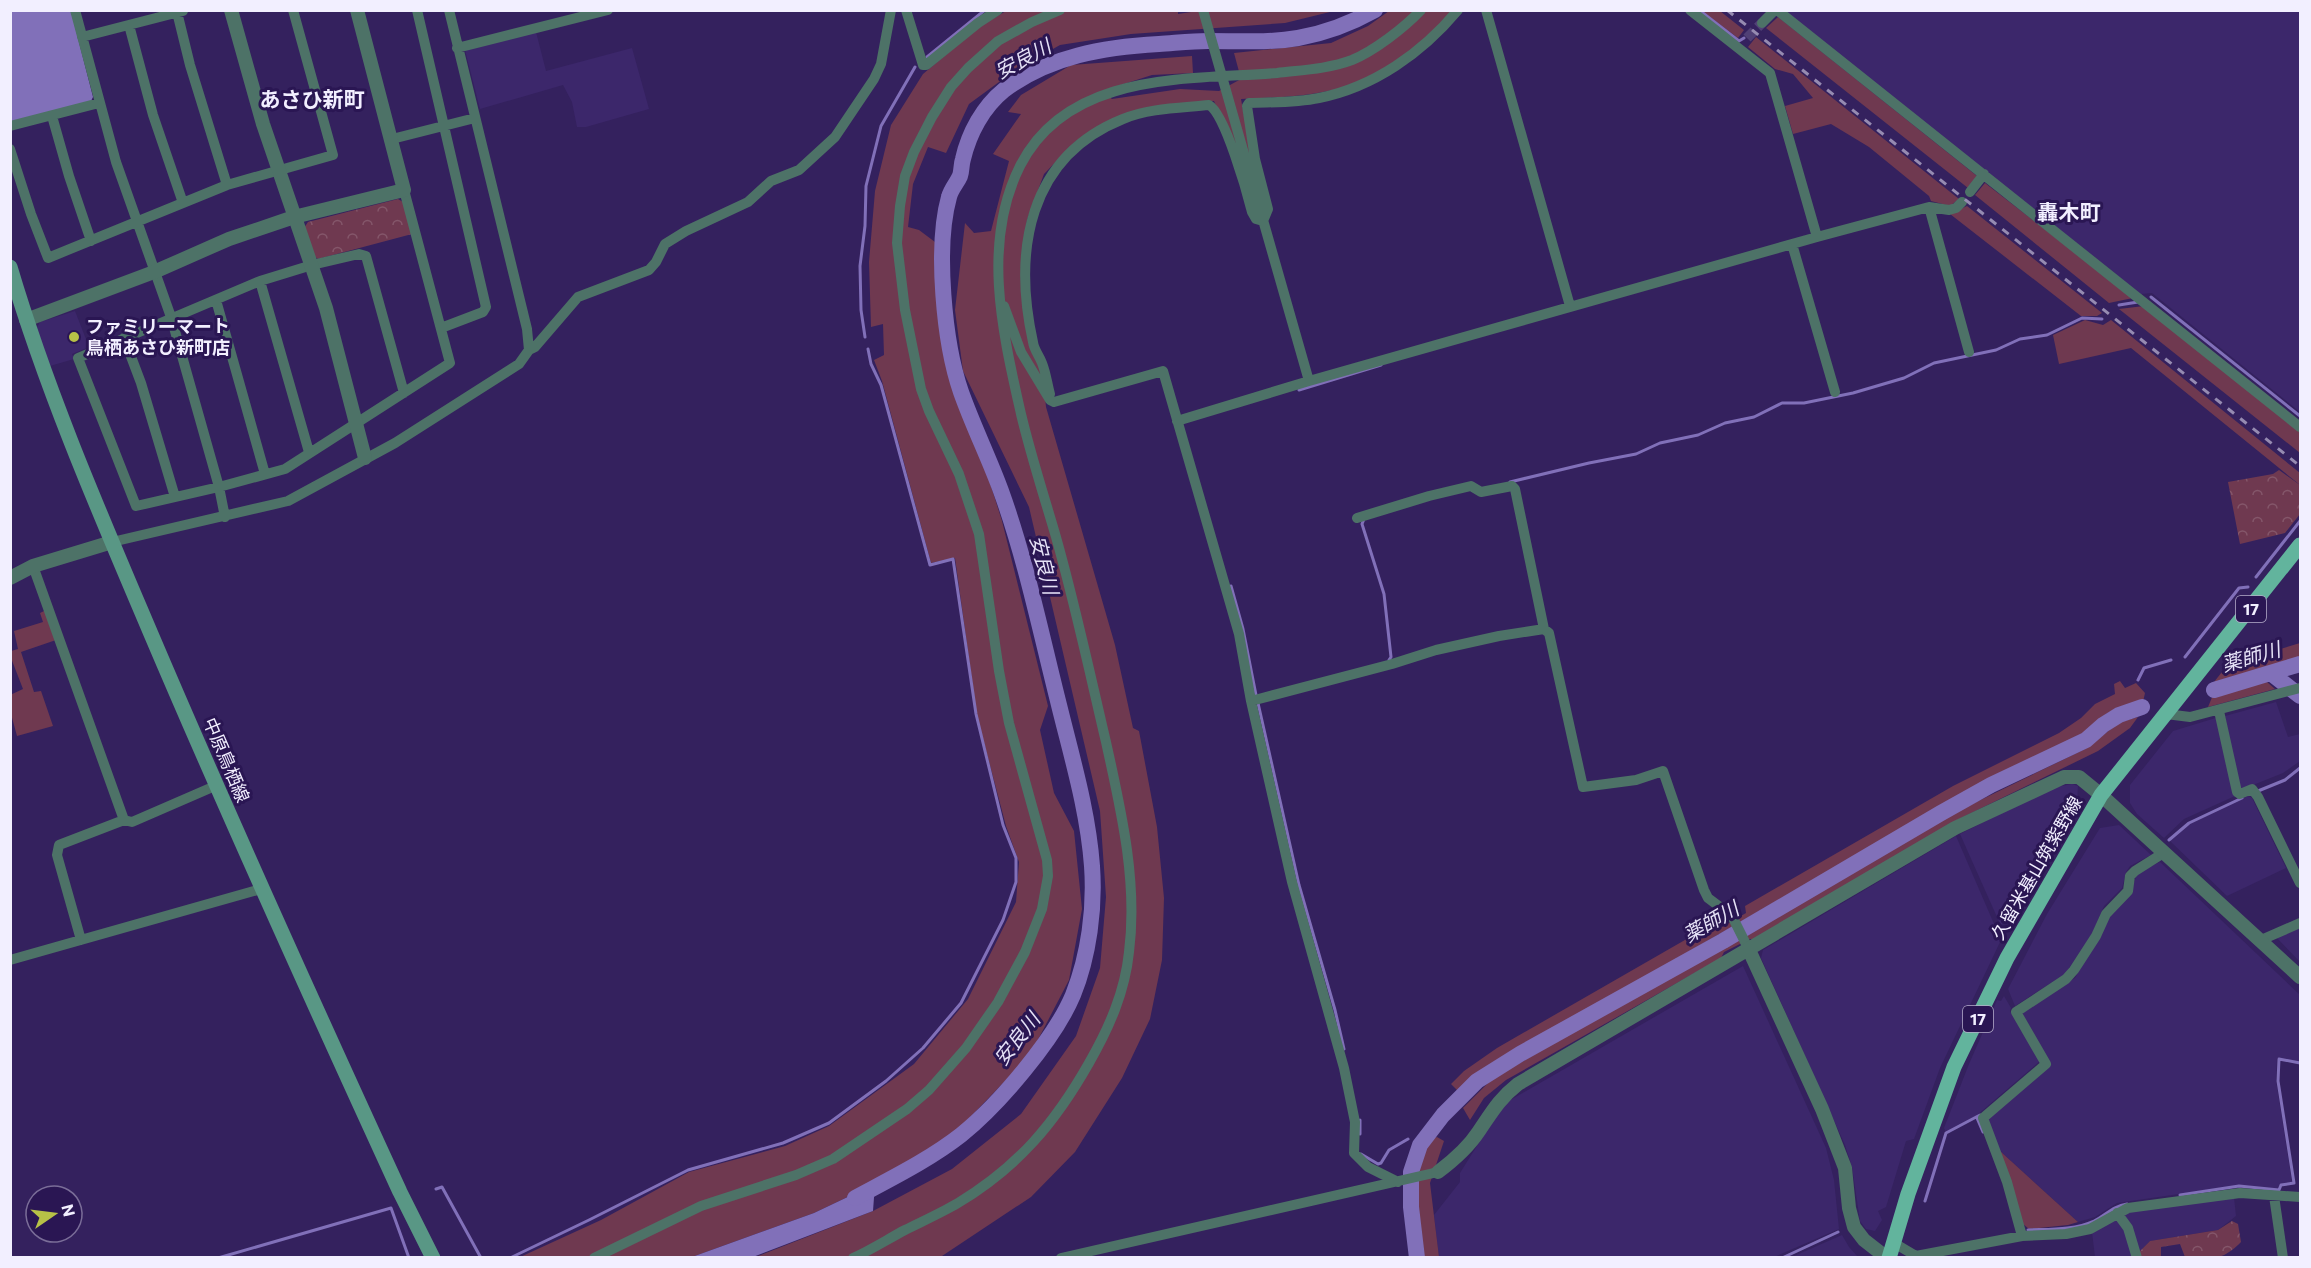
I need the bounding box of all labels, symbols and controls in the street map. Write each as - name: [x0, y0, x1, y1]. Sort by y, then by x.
- water label: 安良川: [990, 32, 1056, 83]
- district label: あさひ新町: [260, 86, 365, 111]
- district label: 轟木町: [2038, 199, 2101, 224]
- place label: ファミリーマート 鳥栖あさひ新町店: [86, 315, 230, 358]
- marker: ファミリーマート 鳥栖あさひ新町店: [67, 330, 81, 344]
- water label: 安良川: [1026, 533, 1064, 599]
- road number: 17: [2236, 596, 2266, 622]
- water label: 薬師川: [2219, 636, 2285, 676]
- street label: 中原鳥栖線: [199, 714, 255, 805]
- street label: 久留米基山筑紫野線: [1986, 792, 2086, 943]
- water label: 薬師川: [1679, 895, 1744, 947]
- water label: 安良川: [988, 1006, 1045, 1069]
- road number: 17: [1963, 1006, 1993, 1032]
- north arrow: [24, 1184, 84, 1244]
- text: N: [58, 1202, 80, 1218]

